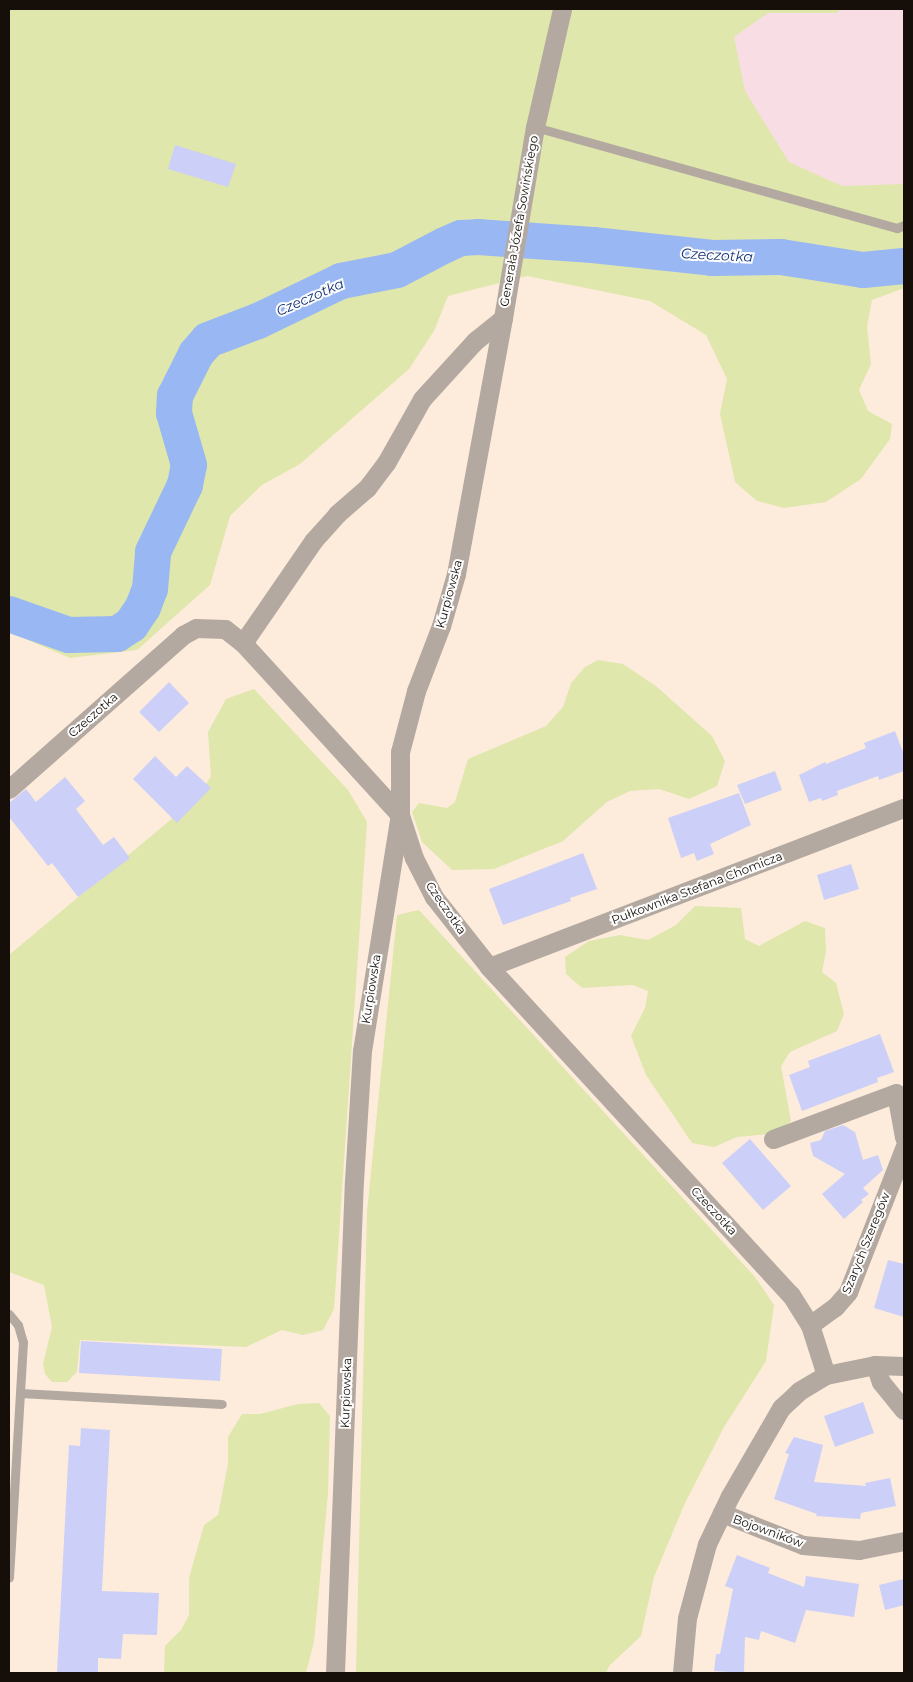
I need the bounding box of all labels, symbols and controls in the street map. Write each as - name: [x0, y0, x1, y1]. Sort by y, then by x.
- street label: Generała Józefa Sowińskiego: [497, 134, 541, 308]
- water label: Czeczotka: [681, 245, 753, 265]
- water label: Czeczotka: [274, 275, 346, 319]
- street label: Kurpiowska: [433, 558, 465, 630]
- street label: Czeczotka: [65, 690, 121, 740]
- street label: Pułkownika Stefana Chomicza: [609, 849, 785, 927]
- street label: Czeczotka: [423, 879, 469, 937]
- street label: Kurpiowska: [358, 953, 384, 1025]
- street label: Czeczotka: [688, 1184, 740, 1238]
- street label: Szarych Szeregów: [839, 1190, 893, 1296]
- street label: Kurpiowska: [338, 1358, 354, 1428]
- street label: Bojowników: [731, 1512, 805, 1550]

